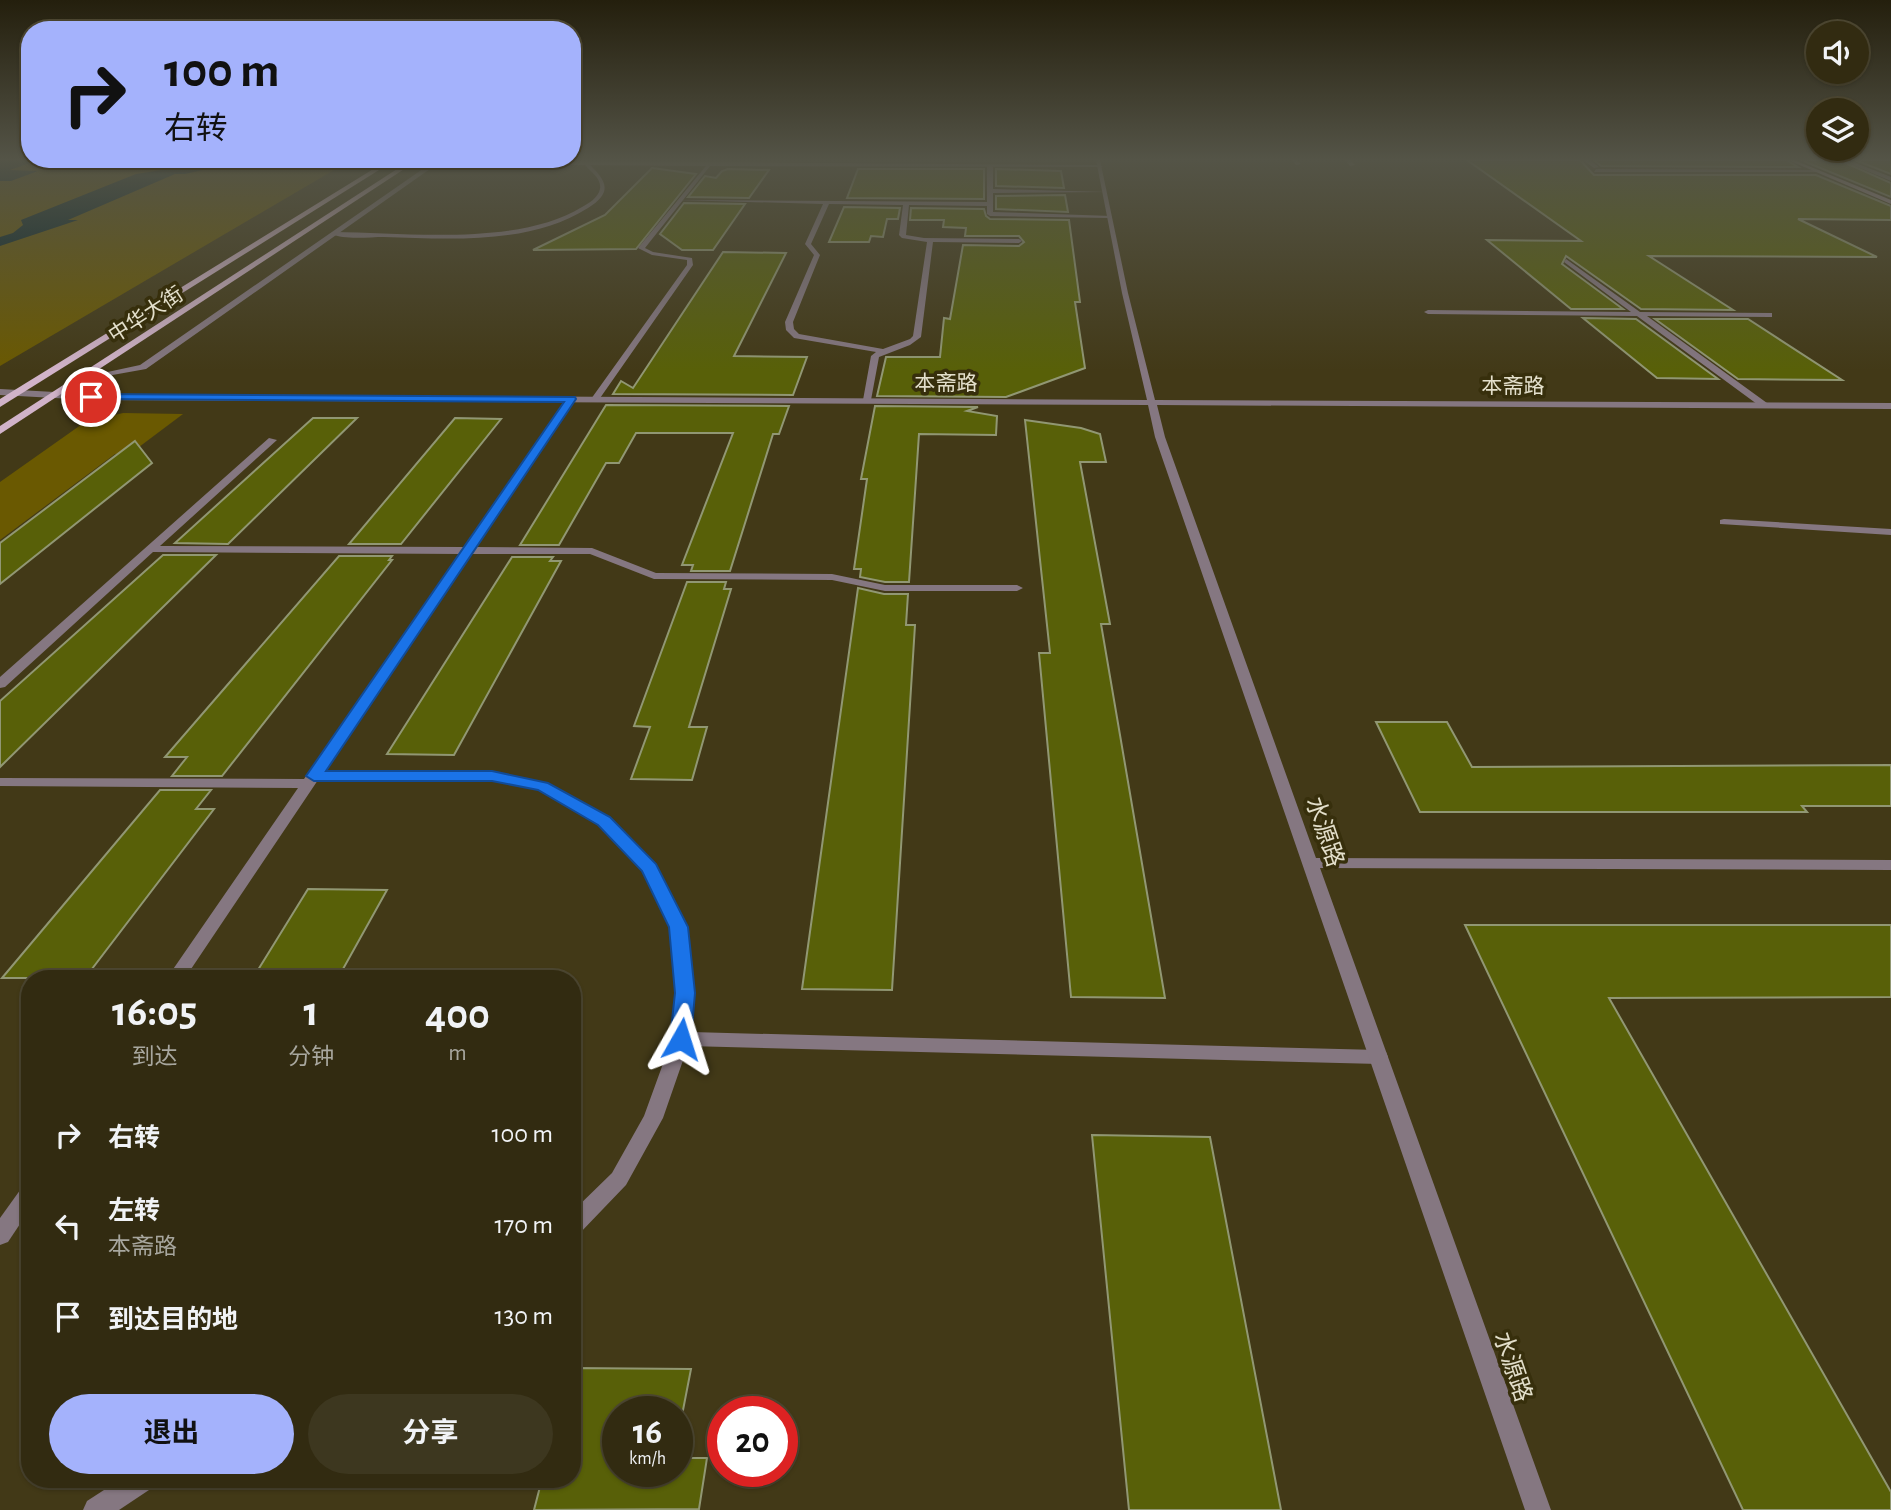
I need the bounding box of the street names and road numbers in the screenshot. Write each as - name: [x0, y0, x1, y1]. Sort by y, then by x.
- street label: 中华大街: [105, 282, 187, 347]
- street label: 本斋路: [915, 372, 978, 394]
- street label: 本斋路: [1482, 375, 1545, 397]
- street label: 水源路: [1301, 793, 1349, 870]
- street label: 水源路: [1489, 1328, 1537, 1405]

